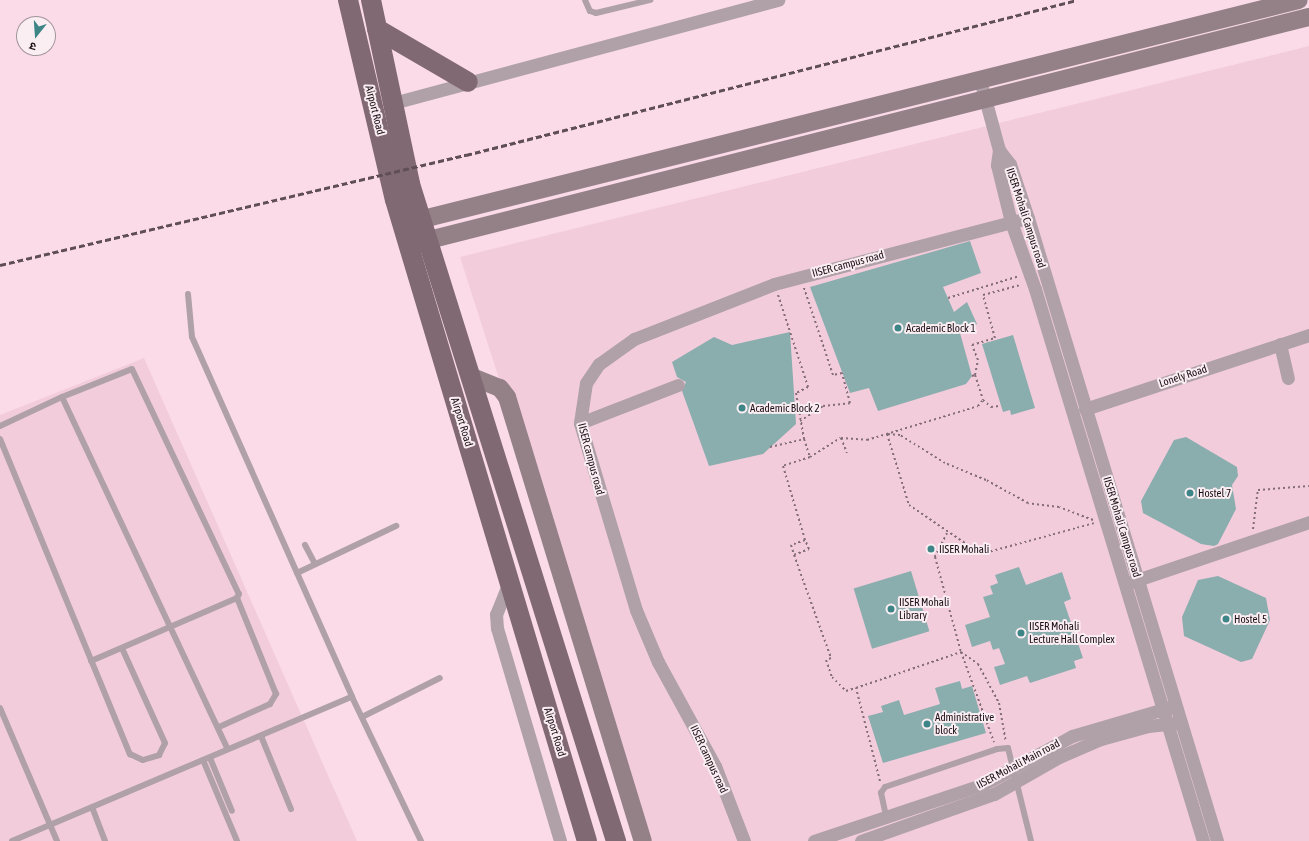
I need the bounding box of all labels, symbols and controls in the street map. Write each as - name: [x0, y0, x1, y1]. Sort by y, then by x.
- north arrow: [16, 16, 56, 56]
- text: उ: [28, 40, 38, 53]
- street label: Airport Road: [363, 84, 387, 136]
- street label: IISER Mohali Campus road: [1004, 166, 1048, 270]
- street label: IISER campus road: [811, 248, 885, 280]
- place label: Academic Block 1: [906, 321, 976, 335]
- marker: Academic Block 1: [893, 323, 903, 333]
- street label: Lonely Road: [1157, 362, 1209, 390]
- street label: Airport Road: [448, 396, 476, 448]
- place label: Academic Block 2: [750, 401, 820, 415]
- marker: Academic Block 2: [737, 403, 747, 413]
- street label: IISER campus road: [575, 422, 607, 496]
- street label: IISER Mohali Campus road: [1100, 475, 1144, 579]
- place label: Hostel 7: [1198, 486, 1231, 500]
- marker: Hostel 7: [1185, 488, 1195, 498]
- place label: IISER Mohali: [939, 542, 989, 556]
- marker: IISER Mohali: [926, 544, 936, 554]
- place label: IISER Mohali Library: [899, 596, 949, 622]
- marker: IISER Mohali Library: [886, 604, 896, 614]
- place label: Hostel 5: [1234, 612, 1267, 626]
- marker: Hostel 5: [1221, 614, 1231, 624]
- place label: IISER Mohali Lecture Hall Complex: [1029, 620, 1115, 646]
- marker: IISER Mohali Lecture Hall Complex: [1016, 628, 1026, 638]
- street label: Airport Road: [541, 706, 569, 758]
- place label: Administrative block: [935, 711, 994, 737]
- marker: Administrative block: [922, 719, 932, 729]
- street label: IISER campus road: [687, 723, 731, 795]
- street label: IISER Mohali Main road: [974, 736, 1062, 792]

